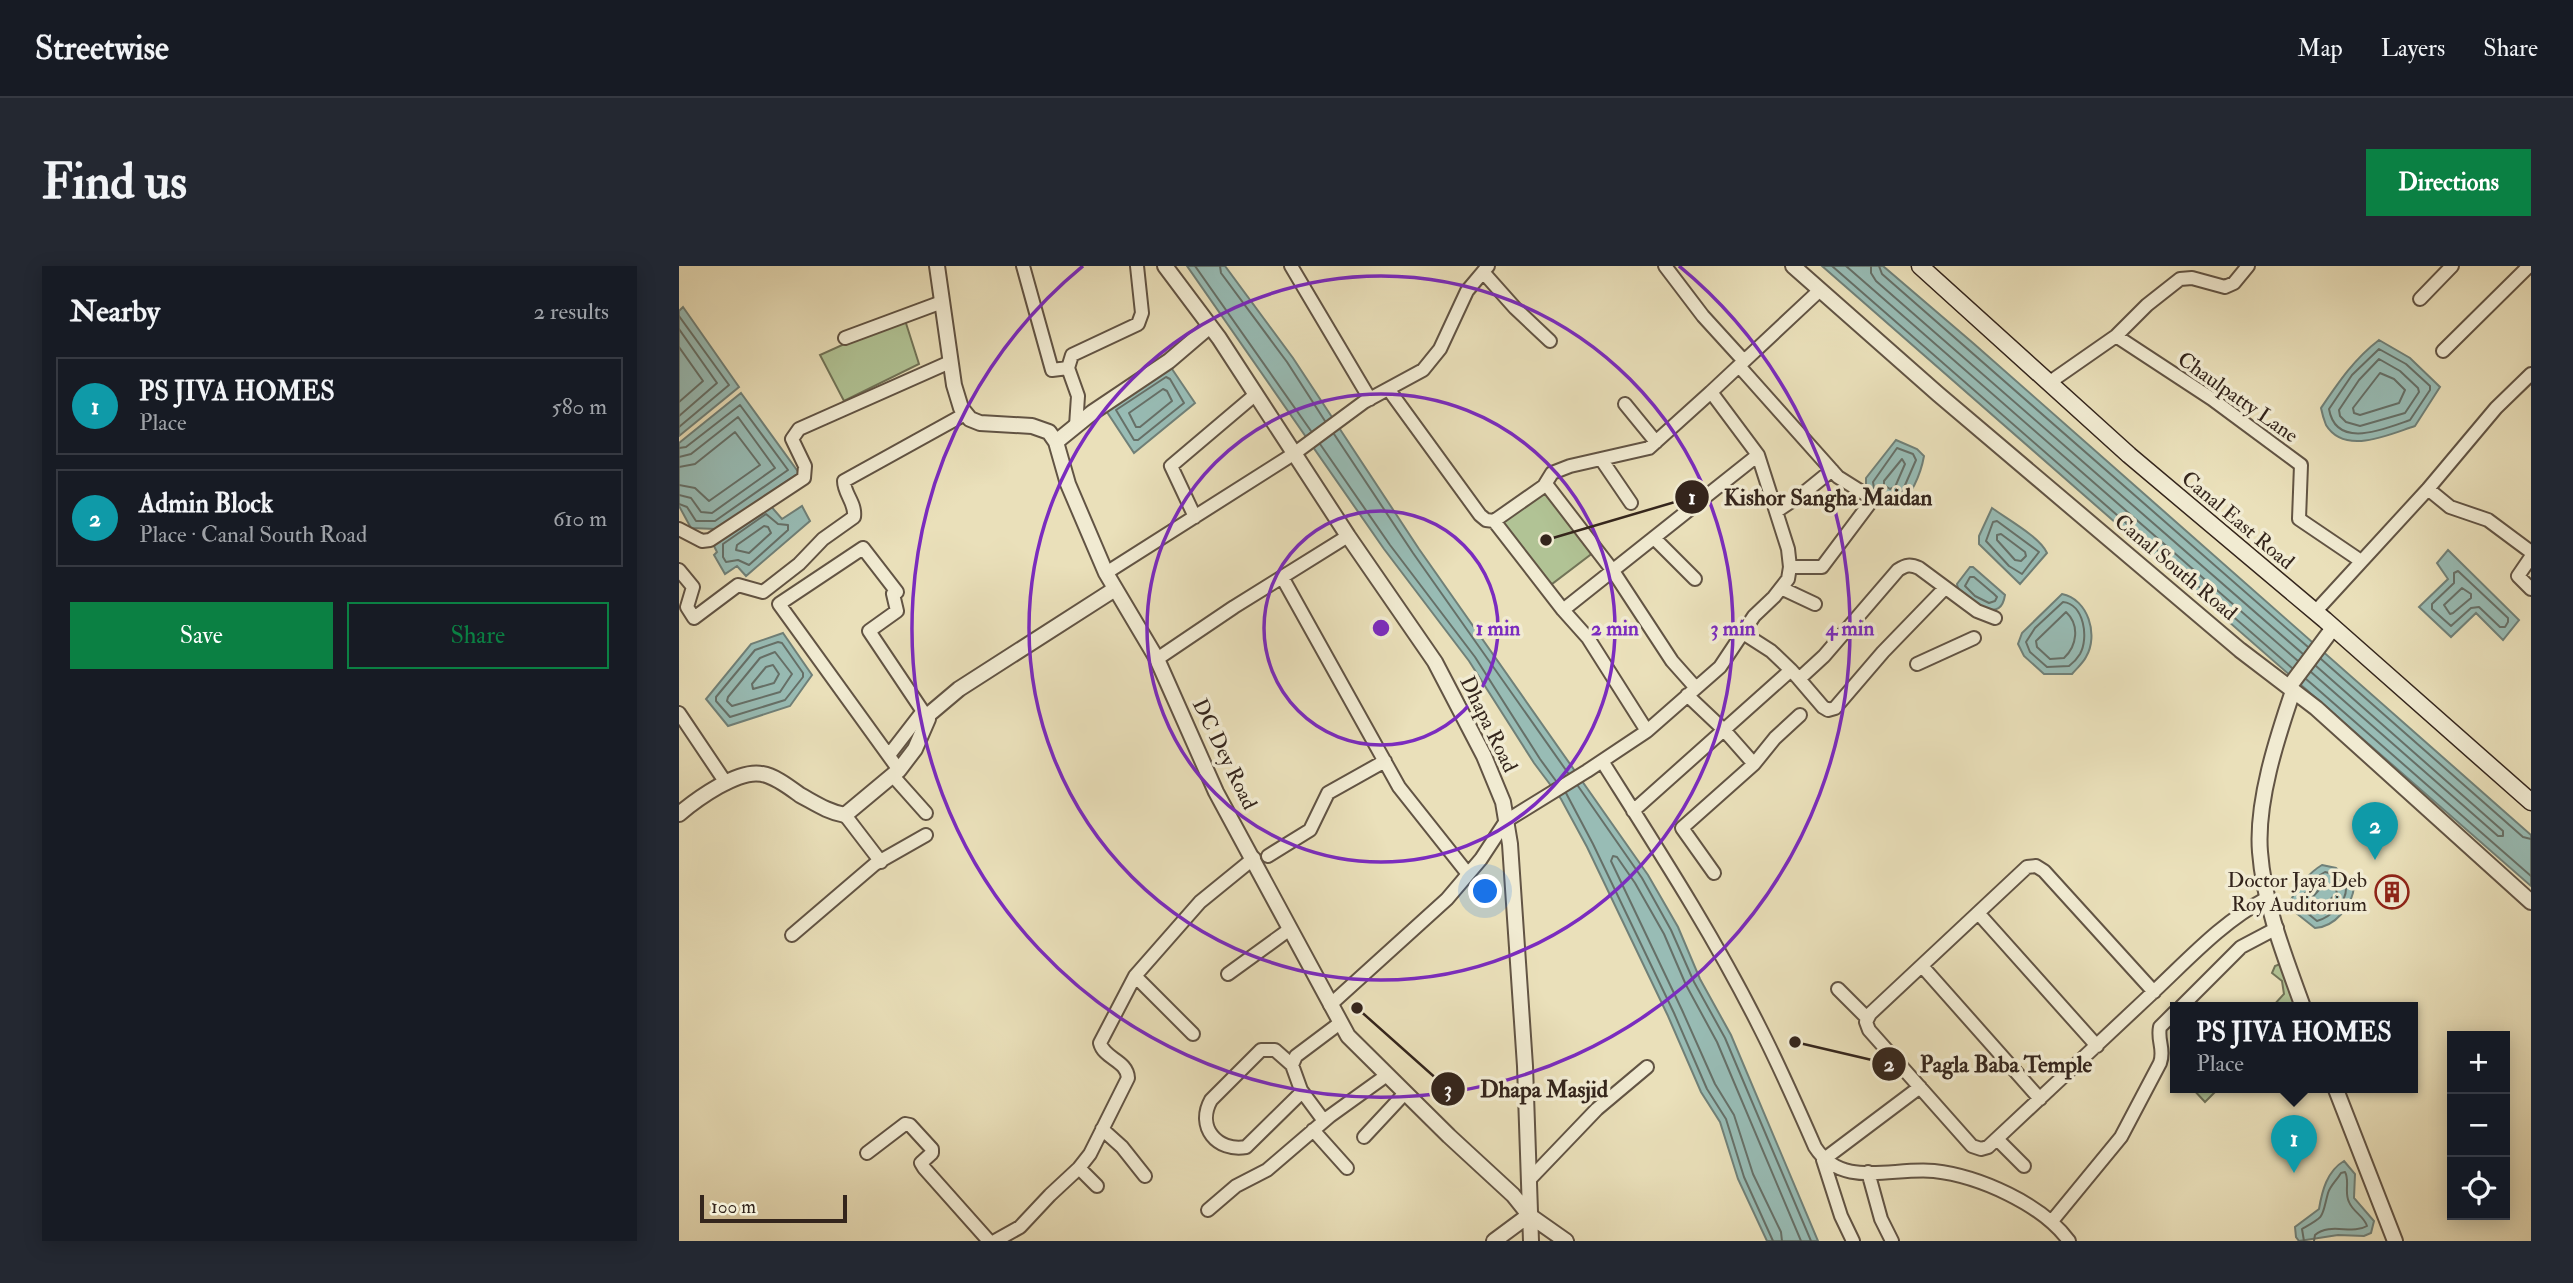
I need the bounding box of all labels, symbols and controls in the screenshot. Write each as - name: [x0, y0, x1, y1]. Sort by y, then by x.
- text: Streetwise: [35, 28, 169, 69]
- text: Map: [2298, 33, 2343, 64]
- text: Layers: [2381, 33, 2445, 64]
- text: Share: [2483, 33, 2538, 64]
- button: Directions: [2366, 149, 2531, 216]
- text: Find us: [42, 152, 187, 213]
- text: Nearby: [70, 293, 160, 330]
- text: 2 results: [534, 297, 609, 326]
- street label: Chaulpatty Lane: [2172, 346, 2303, 449]
- text: PS JIVA HOMES: [139, 376, 335, 408]
- text: 1: [91, 392, 99, 421]
- text: 580 m: [552, 392, 607, 421]
- text: Place: [139, 408, 187, 437]
- street label: Canal East Road: [2176, 465, 2300, 576]
- callout: Kishor Sangha Maidan: [1675, 475, 1946, 519]
- text: Kishor Sangha Maidan: [1724, 483, 1932, 513]
- text: 1: [1688, 484, 1696, 511]
- text: Admin Block: [139, 488, 273, 520]
- text: 2: [89, 504, 101, 533]
- text: 610 m: [553, 504, 607, 533]
- street label: Canal South Road: [2109, 508, 2243, 627]
- text: Place · Canal South Road: [139, 520, 367, 549]
- button: Save: [70, 602, 333, 669]
- button: Share: [347, 602, 609, 669]
- text: 1 min: [1476, 615, 1520, 642]
- text: 2 min: [1591, 615, 1639, 642]
- text: 3 min: [1710, 615, 1756, 642]
- text: 4 min: [1825, 615, 1874, 642]
- centre of rings: [1369, 616, 1393, 640]
- street label: Dhapa Road: [1454, 671, 1524, 778]
- street label: DC Dey Road: [1186, 694, 1263, 815]
- pin: 2: [2352, 802, 2398, 860]
- place label: Doctor Jaya Deb Roy Auditorium: [2227, 867, 2367, 918]
- building icon: Doctor Jaya Deb Roy Auditorium: [2373, 873, 2411, 911]
- your location: [1468, 874, 1502, 908]
- popup: [2170, 1002, 2418, 1093]
- text: PS JIVA HOMES: [2196, 1017, 2392, 1049]
- map controls: [2447, 1031, 2510, 1220]
- button: +: [2447, 1031, 2510, 1094]
- callout: Pagla Baba Temple: [1871, 1042, 2106, 1086]
- text: Place: [2196, 1049, 2244, 1078]
- text: Pagla Baba Temple: [1920, 1050, 2093, 1080]
- text: 2: [1884, 1051, 1895, 1078]
- callout: Dhapa Masjid: [1431, 1067, 1622, 1111]
- text: Dhapa Masjid: [1480, 1075, 1609, 1105]
- text: 3: [1444, 1076, 1452, 1103]
- button: −: [2447, 1094, 2510, 1157]
- pin: 1: [2271, 1115, 2317, 1173]
- button: locate: [2447, 1157, 2510, 1220]
- scale bar: [700, 1192, 847, 1224]
- text: 100 m: [711, 1195, 756, 1219]

